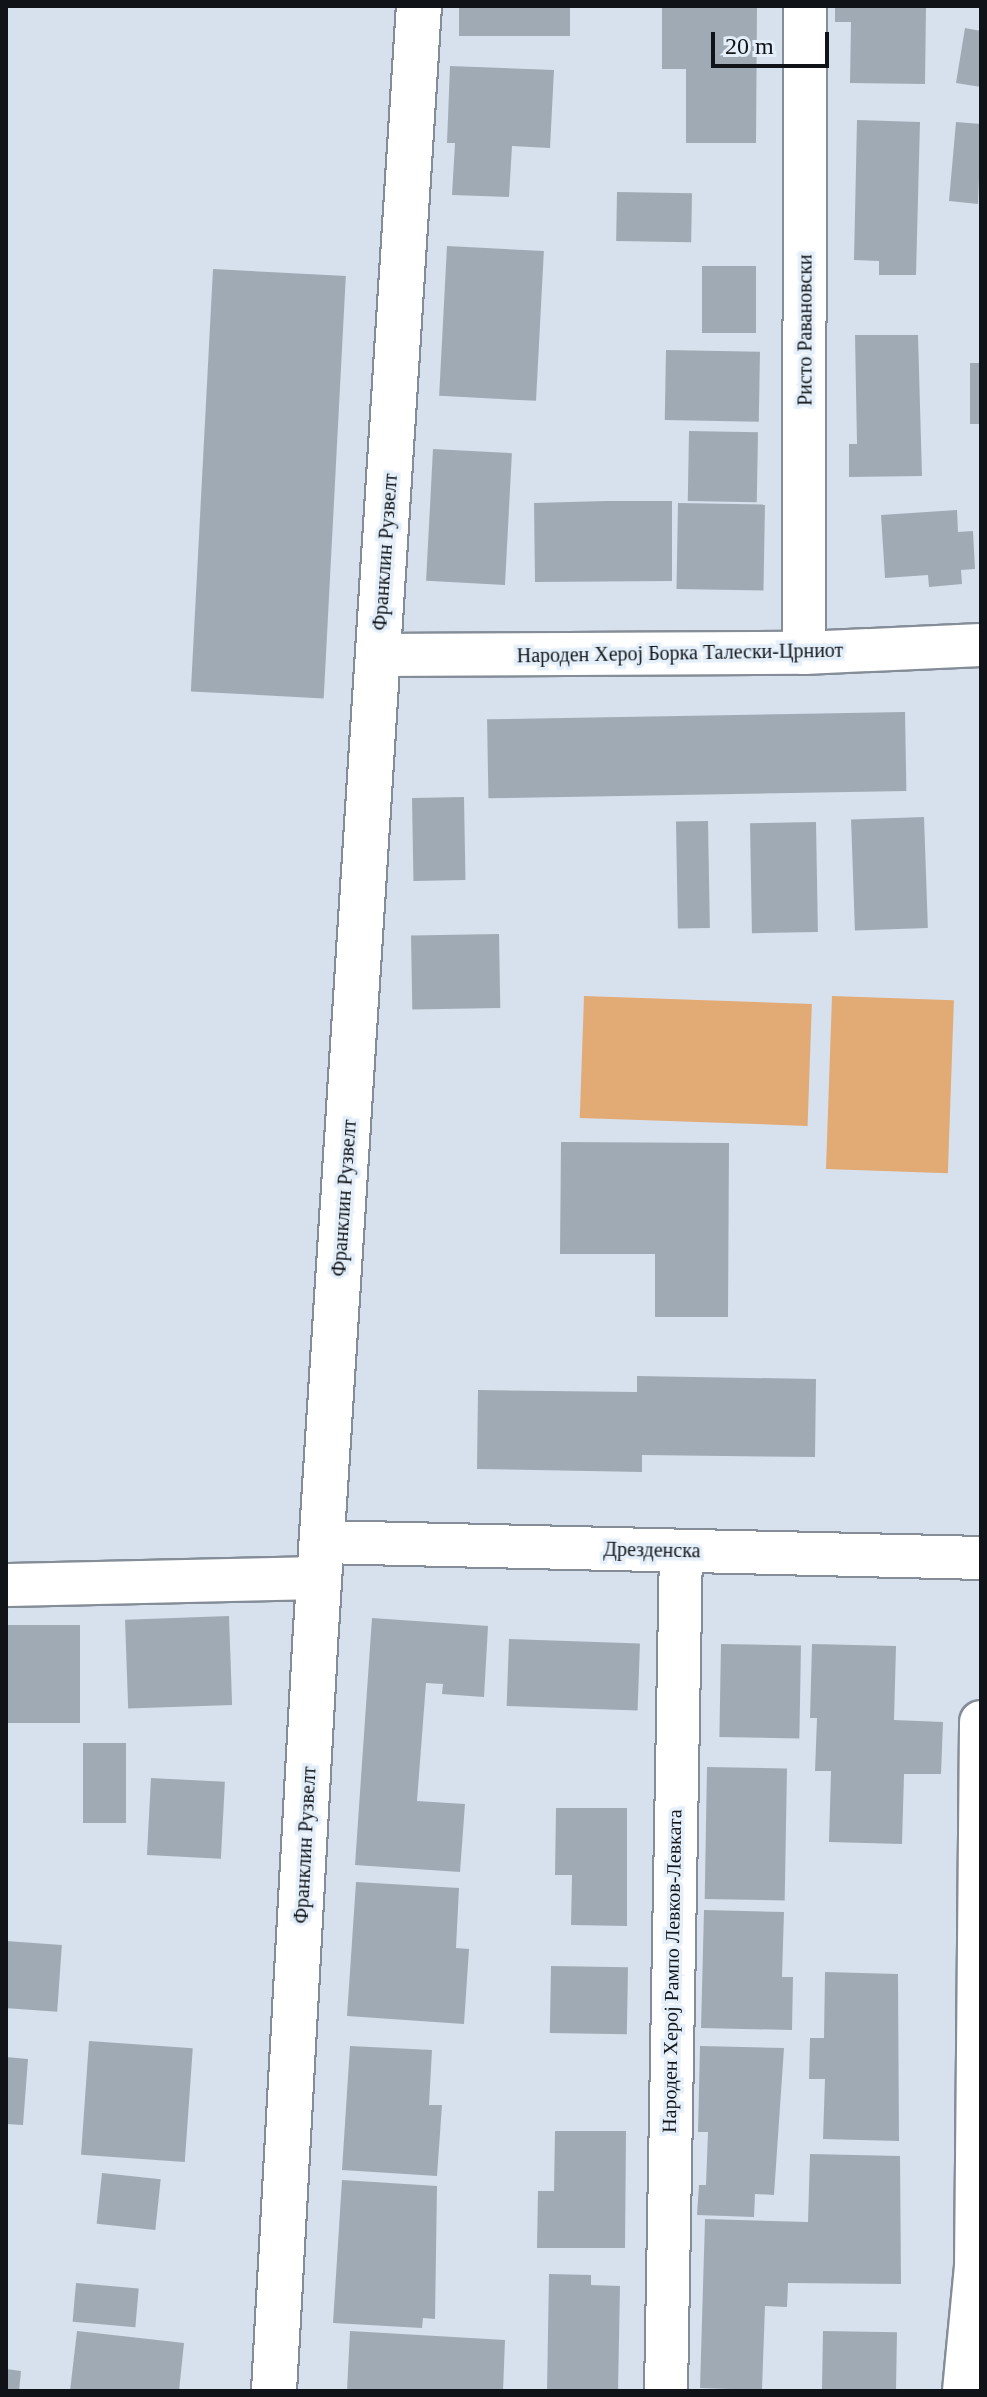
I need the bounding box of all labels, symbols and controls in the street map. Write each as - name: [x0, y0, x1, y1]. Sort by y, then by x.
- scale bar: [715, 16, 833, 66]
- text: 20 m: [725, 33, 774, 59]
- street label: Ристо Равановски: [793, 254, 817, 406]
- street label: Франклин Рузвелт: [368, 473, 402, 631]
- street label: Народен Херој Борка Талески-Црниот: [517, 638, 843, 668]
- street label: Франклин Рузвелт: [327, 1119, 361, 1277]
- street label: Дрезденска: [603, 1537, 701, 1563]
- street label: Франклин Рузвелт: [289, 1766, 321, 1924]
- street label: Народен Херој Рампо Левков-Левката: [657, 1809, 687, 2133]

